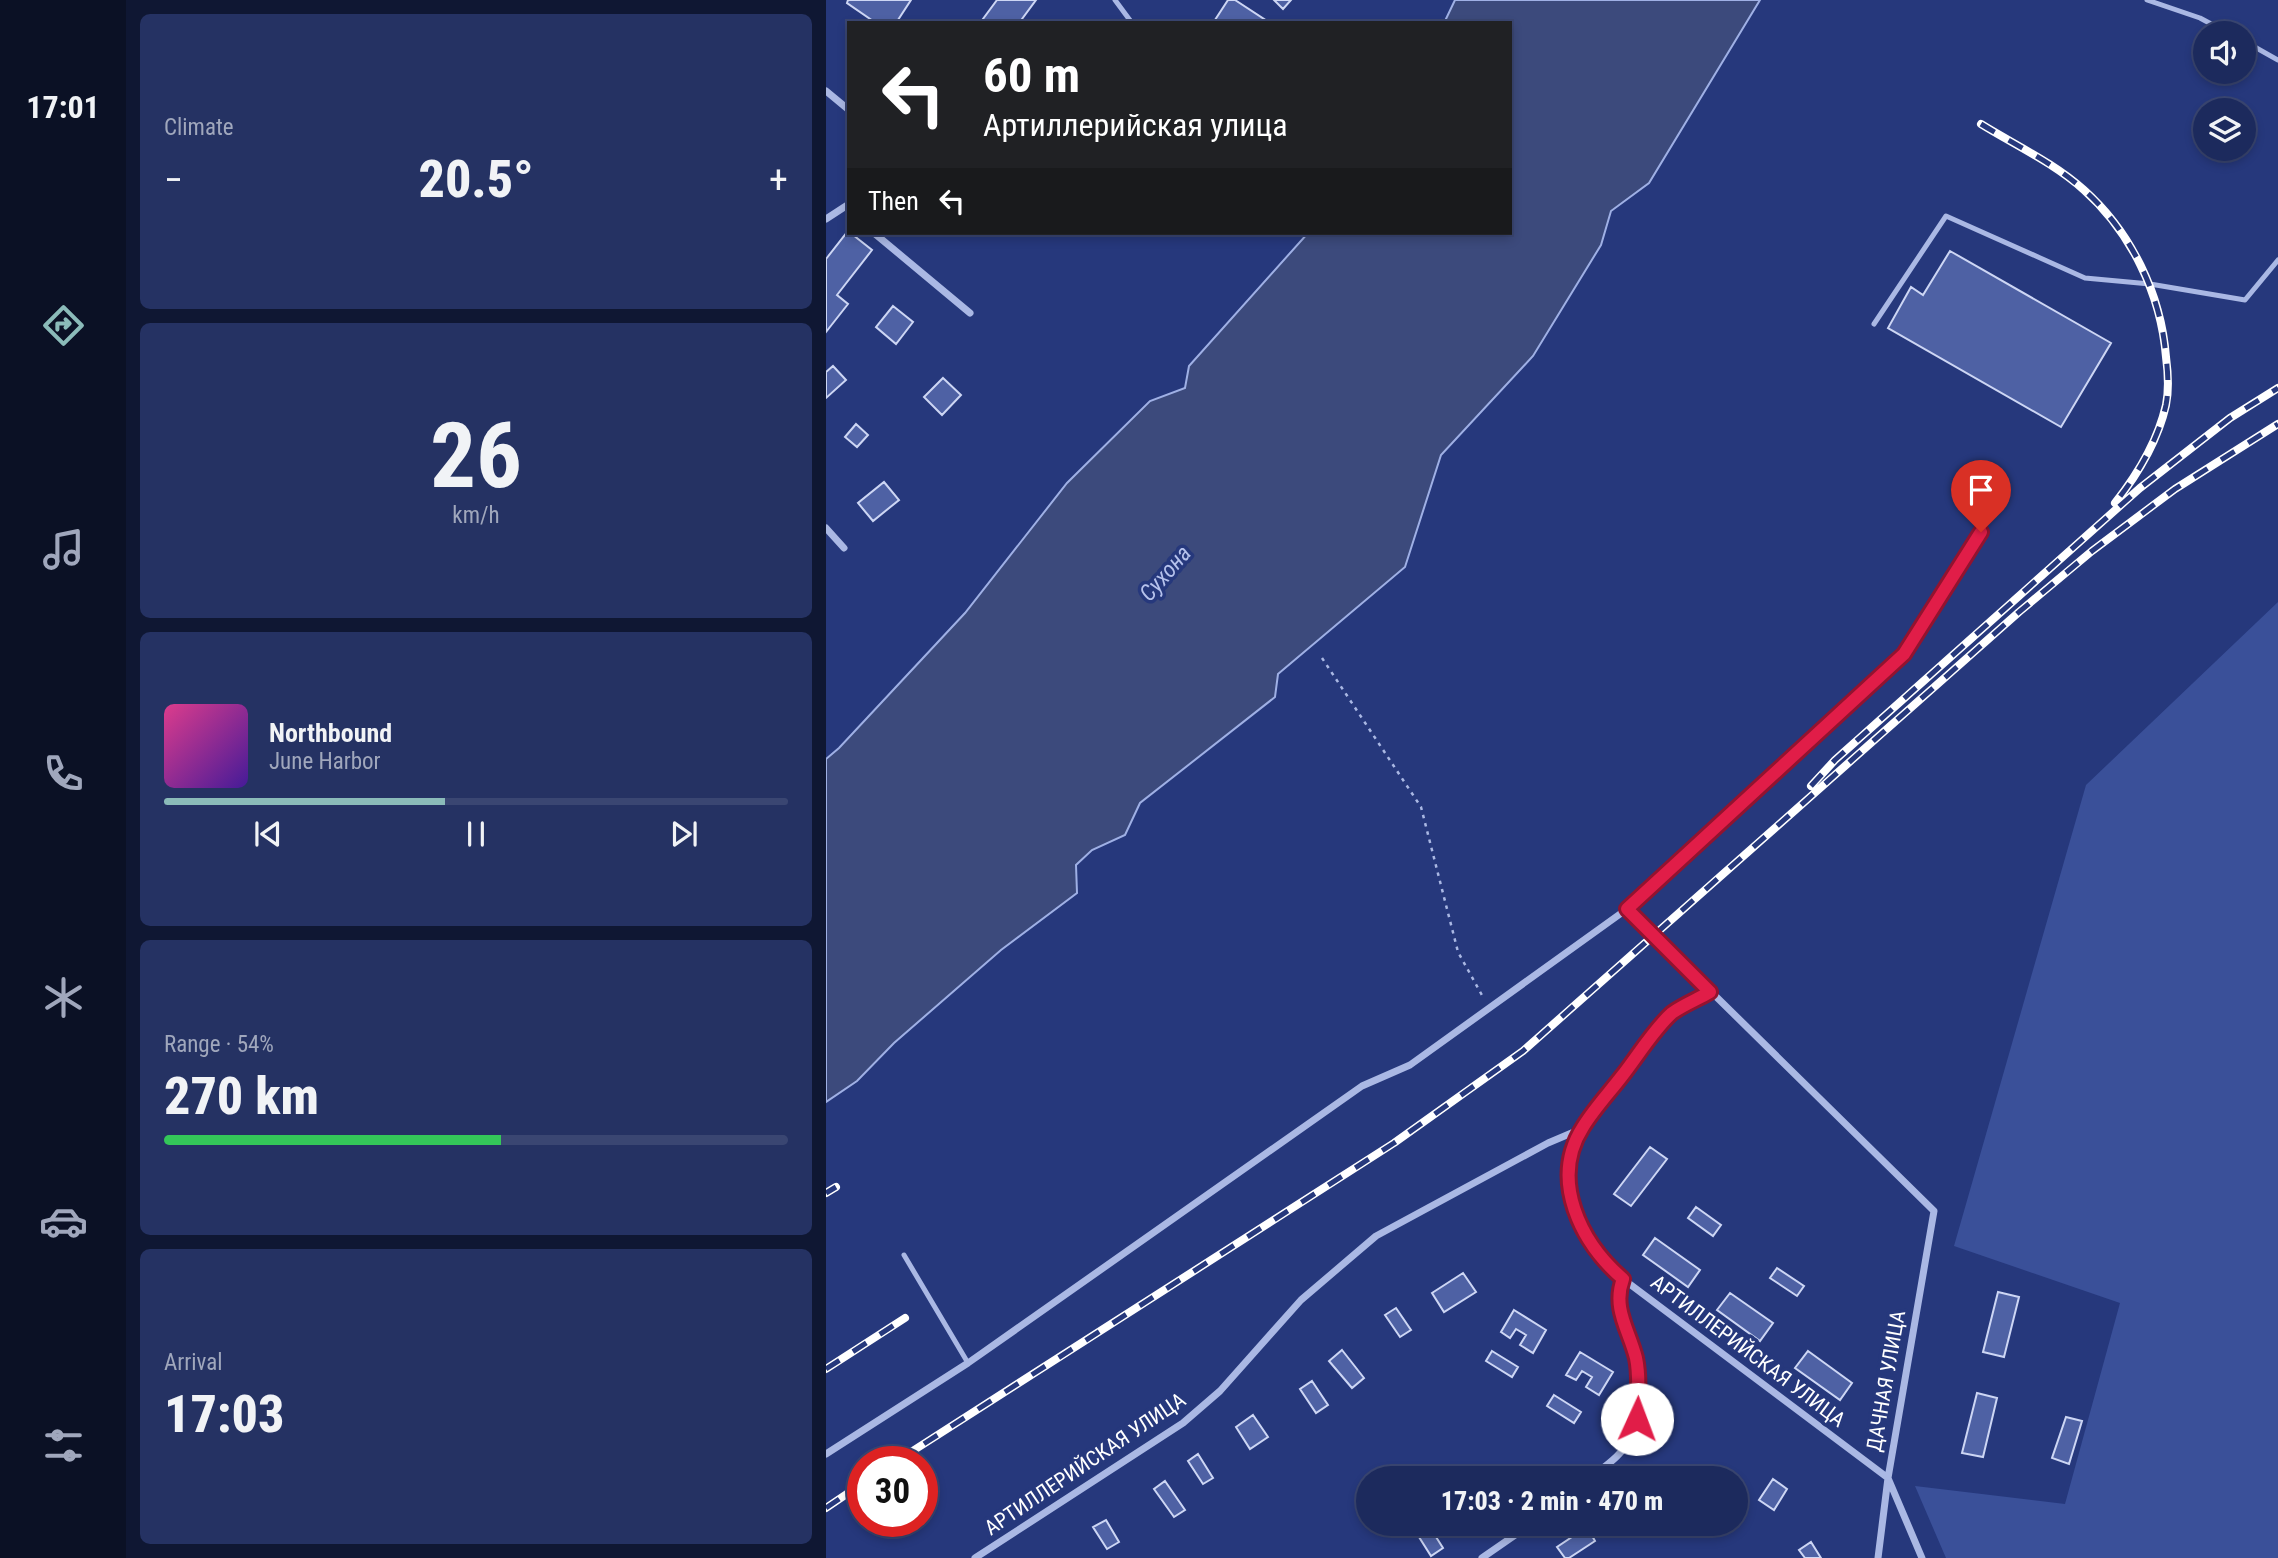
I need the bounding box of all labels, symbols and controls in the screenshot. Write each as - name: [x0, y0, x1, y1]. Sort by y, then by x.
- map controls: [2193, 21, 2256, 161]
- button: sound: [2193, 21, 2256, 84]
- text: 60 m: [983, 47, 1080, 104]
- icon: left: [868, 49, 959, 140]
- text: 17:01: [26, 88, 100, 126]
- button: layers: [2193, 98, 2256, 161]
- text: Артиллерийская улица: [983, 106, 1288, 144]
- text: Climate: [164, 114, 234, 141]
- text: 20.5°: [418, 149, 534, 210]
- text: −: [164, 158, 183, 202]
- text: +: [769, 158, 788, 202]
- icon: left: [933, 182, 971, 220]
- text: Then: [868, 186, 919, 216]
- icon: directions: [39, 301, 88, 350]
- text: 26: [430, 403, 522, 509]
- pin: [1951, 460, 2011, 532]
- icon: arrive: [1962, 471, 2000, 509]
- text: km/h: [452, 502, 500, 529]
- icon: music: [39, 525, 88, 574]
- water label: Сухона: [1134, 540, 1197, 607]
- text: Northbound: [269, 718, 392, 748]
- text: June Harbor: [269, 748, 381, 775]
- icon: phone: [39, 749, 88, 798]
- icon: previous: [249, 815, 287, 853]
- icon: pause: [457, 815, 495, 853]
- icon: next: [665, 815, 703, 853]
- icon: climate: [39, 973, 88, 1022]
- text: Range · 54%: [164, 1031, 274, 1058]
- text: 270 km: [164, 1066, 319, 1127]
- icon: car: [39, 1197, 88, 1246]
- street label: АРТИЛЛЕРИЙСКАЯ УЛИЦА: [1646, 1270, 1850, 1432]
- street label: ДАЧНАЯ УЛИЦА: [1862, 1309, 1910, 1453]
- text: Arrival: [164, 1349, 223, 1376]
- position arrow: [1600, 1382, 1674, 1456]
- text: 17:03: [164, 1384, 284, 1445]
- street label: АРТИЛЛЕРИЙСКАЯ УЛИЦА: [980, 1388, 1190, 1540]
- icon: filters: [39, 1421, 88, 1470]
- speed limit sign: 30: [847, 1446, 938, 1537]
- text: 17:03 · 2 min · 470 m: [1441, 1486, 1663, 1516]

